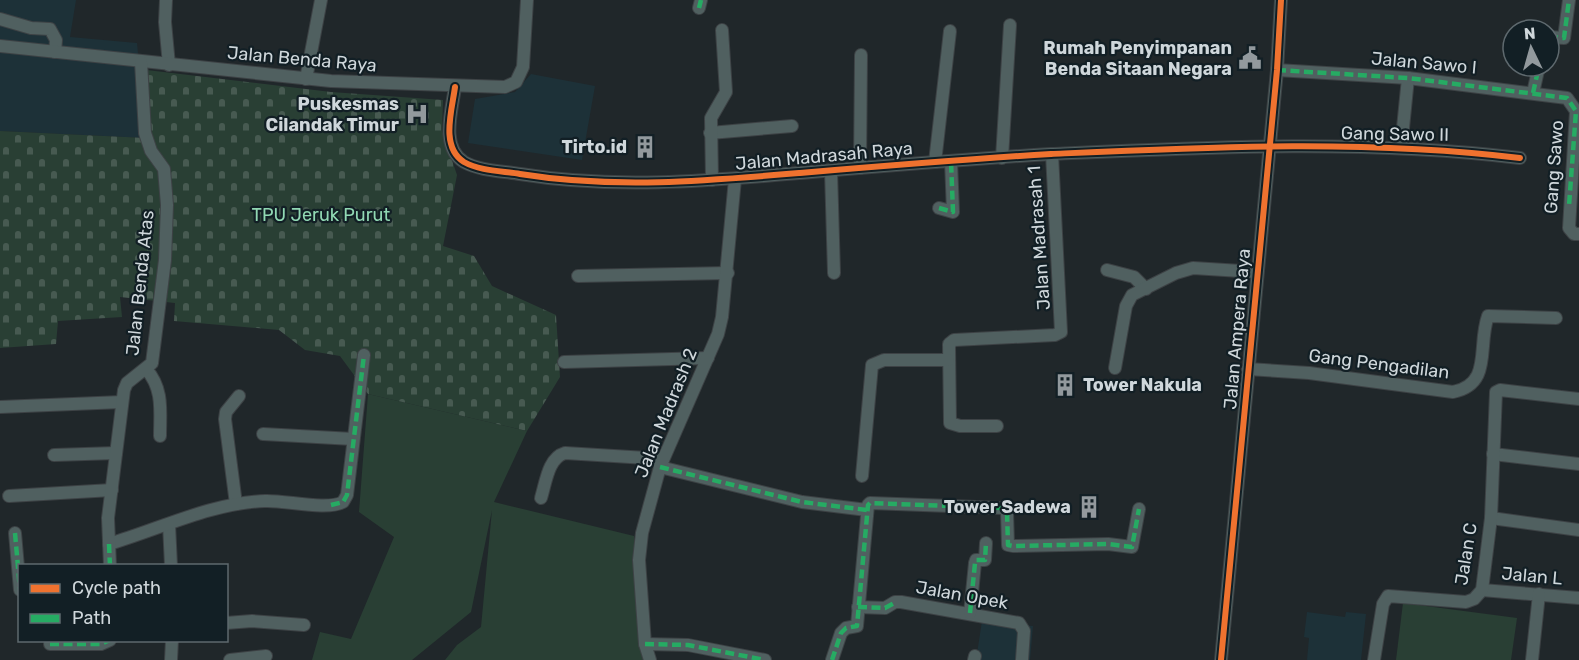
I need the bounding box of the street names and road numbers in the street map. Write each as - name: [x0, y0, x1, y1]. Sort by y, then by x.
- street label: Jalan Benda Raya: [226, 42, 378, 76]
- street label: Jalan Sawo I: [1370, 47, 1478, 79]
- street label: Gang Sawo: [1540, 119, 1568, 215]
- street label: Gang Sawo II: [1341, 122, 1449, 146]
- street label: Jalan Madrasah Raya: [734, 137, 914, 175]
- street label: Jalan Madrasah 1: [1023, 165, 1055, 311]
- street label: Jalan Benda Atas: [121, 209, 159, 357]
- street label: Jalan Ampera Raya: [1219, 248, 1255, 410]
- street label: Gang Pengadilan: [1307, 344, 1451, 384]
- street label: Jalan Madrash 2: [630, 345, 702, 481]
- street label: Jalan C: [1450, 521, 1482, 587]
- street label: Jalan L: [1501, 562, 1563, 590]
- street label: Jalan Opek: [914, 576, 1010, 614]

